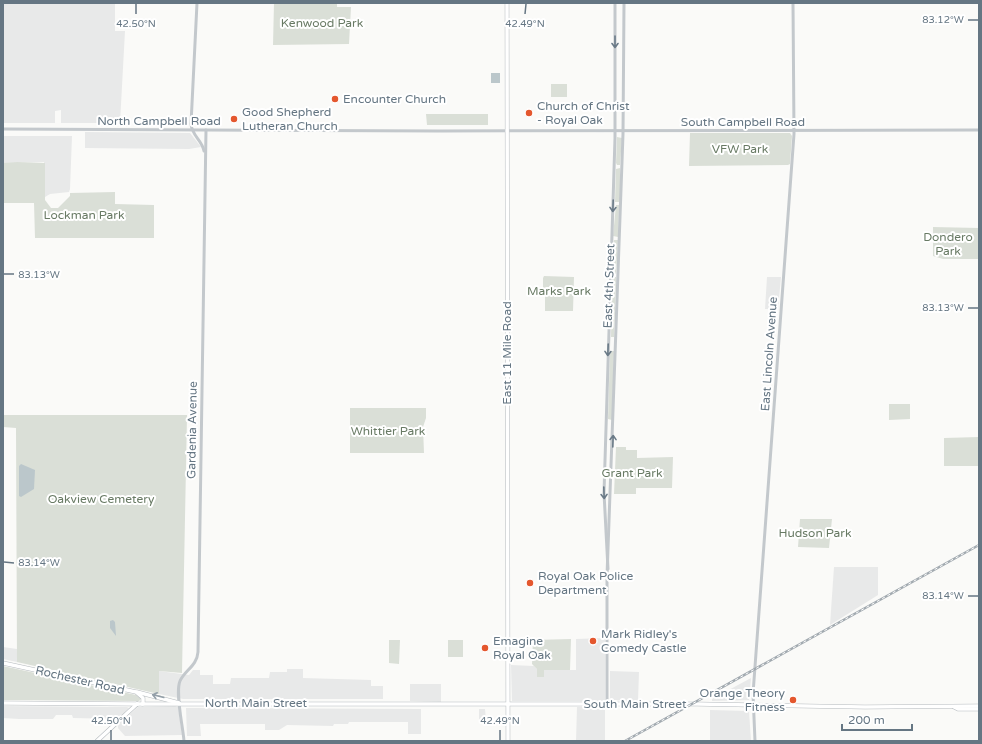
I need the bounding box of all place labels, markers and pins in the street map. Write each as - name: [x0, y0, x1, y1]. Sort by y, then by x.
- place label: Encounter Church: [343, 92, 446, 106]
- marker: Encounter Church: [330, 94, 340, 104]
- place label: Church of Christ - Royal Oak: [537, 99, 630, 127]
- place label: Good Shepherd Lutheran Church: [242, 105, 338, 133]
- marker: Church of Christ - Royal Oak: [524, 108, 534, 118]
- marker: Good Shepherd Lutheran Church: [229, 114, 239, 124]
- place label: Royal Oak Police Department: [538, 569, 634, 597]
- marker: Royal Oak Police Department: [525, 578, 535, 588]
- place label: Mark Ridley's Comedy Castle: [601, 627, 687, 655]
- place label: Emagine Royal Oak: [493, 634, 551, 662]
- marker: Mark Ridley's Comedy Castle: [588, 636, 598, 646]
- marker: Emagine Royal Oak: [480, 643, 490, 653]
- place label: Orange Theory Fitness: [700, 686, 786, 714]
- marker: Orange Theory Fitness: [788, 695, 798, 705]

